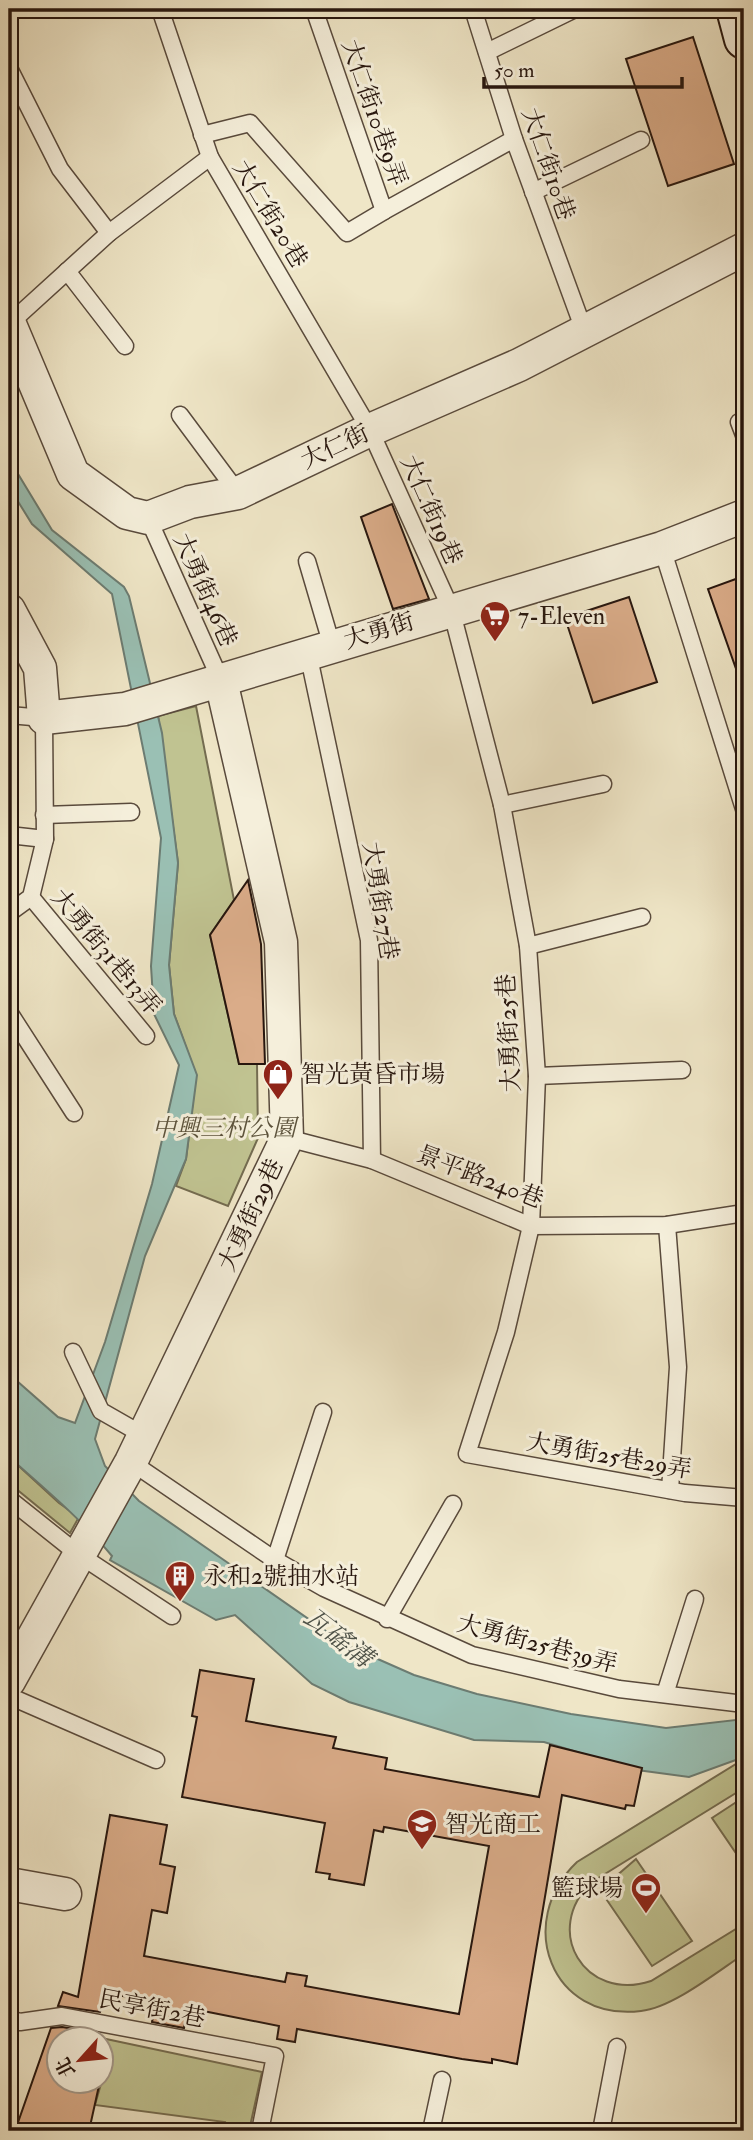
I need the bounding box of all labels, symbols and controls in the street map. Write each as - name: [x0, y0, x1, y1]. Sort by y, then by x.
- street label: 大仁街10巷9弄: [334, 36, 414, 190]
- scale bar: [484, 46, 681, 90]
- text: 50 m: [494, 57, 535, 84]
- street label: 大仁街10巷: [514, 104, 582, 224]
- street label: 大仁街20巷: [226, 154, 314, 274]
- street label: 大仁街: [296, 418, 374, 476]
- street label: 大仁街19巷: [393, 450, 469, 570]
- street label: 大勇街46巷: [166, 528, 244, 652]
- supermarket icon: 7-Eleven: [478, 599, 512, 643]
- place label: 7-Eleven: [518, 601, 605, 632]
- street label: 大勇街: [340, 606, 418, 656]
- street label: 大勇街27巷: [355, 840, 405, 962]
- street label: 大勇街31巷13弄: [44, 882, 168, 1022]
- street label: 大勇街25巷: [490, 973, 528, 1093]
- shop icon: 智光黃昏市場: [261, 1057, 295, 1101]
- place label: 智光黃昏市場: [301, 1059, 445, 1090]
- park label: 中興三村公園: [152, 1113, 300, 1144]
- street label: 景平路240巷: [412, 1139, 548, 1215]
- street label: 大勇街29巷: [211, 1154, 291, 1276]
- street label: 大勇街25巷29弄: [524, 1426, 694, 1486]
- building icon: 永和2號抽水站: [163, 1559, 197, 1603]
- place label: 永和2號抽水站: [203, 1561, 359, 1592]
- water label: 瓦磘溝: [297, 1601, 382, 1677]
- street label: 大勇街25巷39弄: [454, 1608, 620, 1680]
- school or university icon: 智光商工: [405, 1807, 439, 1851]
- place label: 智光商工: [445, 1809, 541, 1840]
- sports icon: 籃球場: [629, 1871, 663, 1915]
- place label: 籃球場: [551, 1873, 623, 1904]
- street label: 民享街2巷: [96, 1983, 208, 2035]
- north arrow: [46, 2024, 116, 2094]
- text: 北: [51, 2053, 81, 2081]

